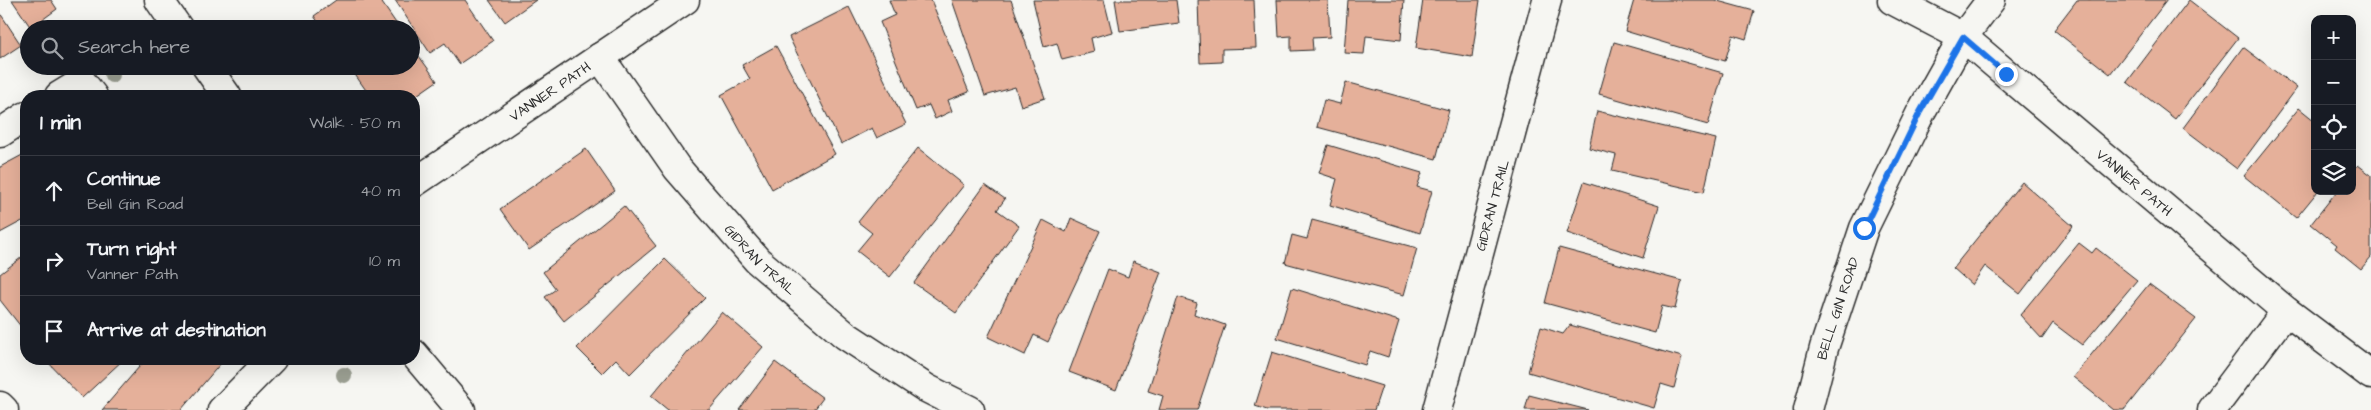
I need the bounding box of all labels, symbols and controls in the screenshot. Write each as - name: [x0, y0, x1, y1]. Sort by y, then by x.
- map controls: [2311, 15, 2356, 195]
- button: +: [2311, 15, 2356, 60]
- search box: [20, 20, 420, 75]
- icon: search: [38, 34, 66, 62]
- text: Search here: [78, 34, 190, 61]
- street label: VANNER PATH: [506, 57, 596, 127]
- button: −: [2311, 60, 2356, 105]
- route end: [1995, 63, 2018, 86]
- button: locate: [2311, 105, 2356, 150]
- text: 1 min: [40, 108, 81, 137]
- text: Walk · 50 m: [309, 112, 400, 134]
- street label: VANNER PATH: [2091, 145, 2177, 222]
- button: layers: [2311, 150, 2356, 195]
- street label: GIDRAN TRAIL: [1471, 157, 1515, 253]
- text: Continue: [87, 166, 161, 193]
- icon: ahead: [40, 177, 68, 205]
- text: 40 m: [360, 180, 400, 202]
- text: Bell Gin Road: [87, 193, 183, 215]
- route start: [1853, 217, 1876, 240]
- street label: GIDRAN TRAIL: [719, 220, 800, 300]
- text: Turn right: [87, 236, 176, 263]
- icon: right: [40, 247, 68, 275]
- text: 10 m: [369, 250, 400, 272]
- street label: BELL GIN ROAD: [1812, 255, 1865, 362]
- text: Vanner Path: [87, 263, 178, 285]
- icon: arrive: [40, 317, 68, 345]
- text: Arrive at destination: [87, 317, 266, 344]

